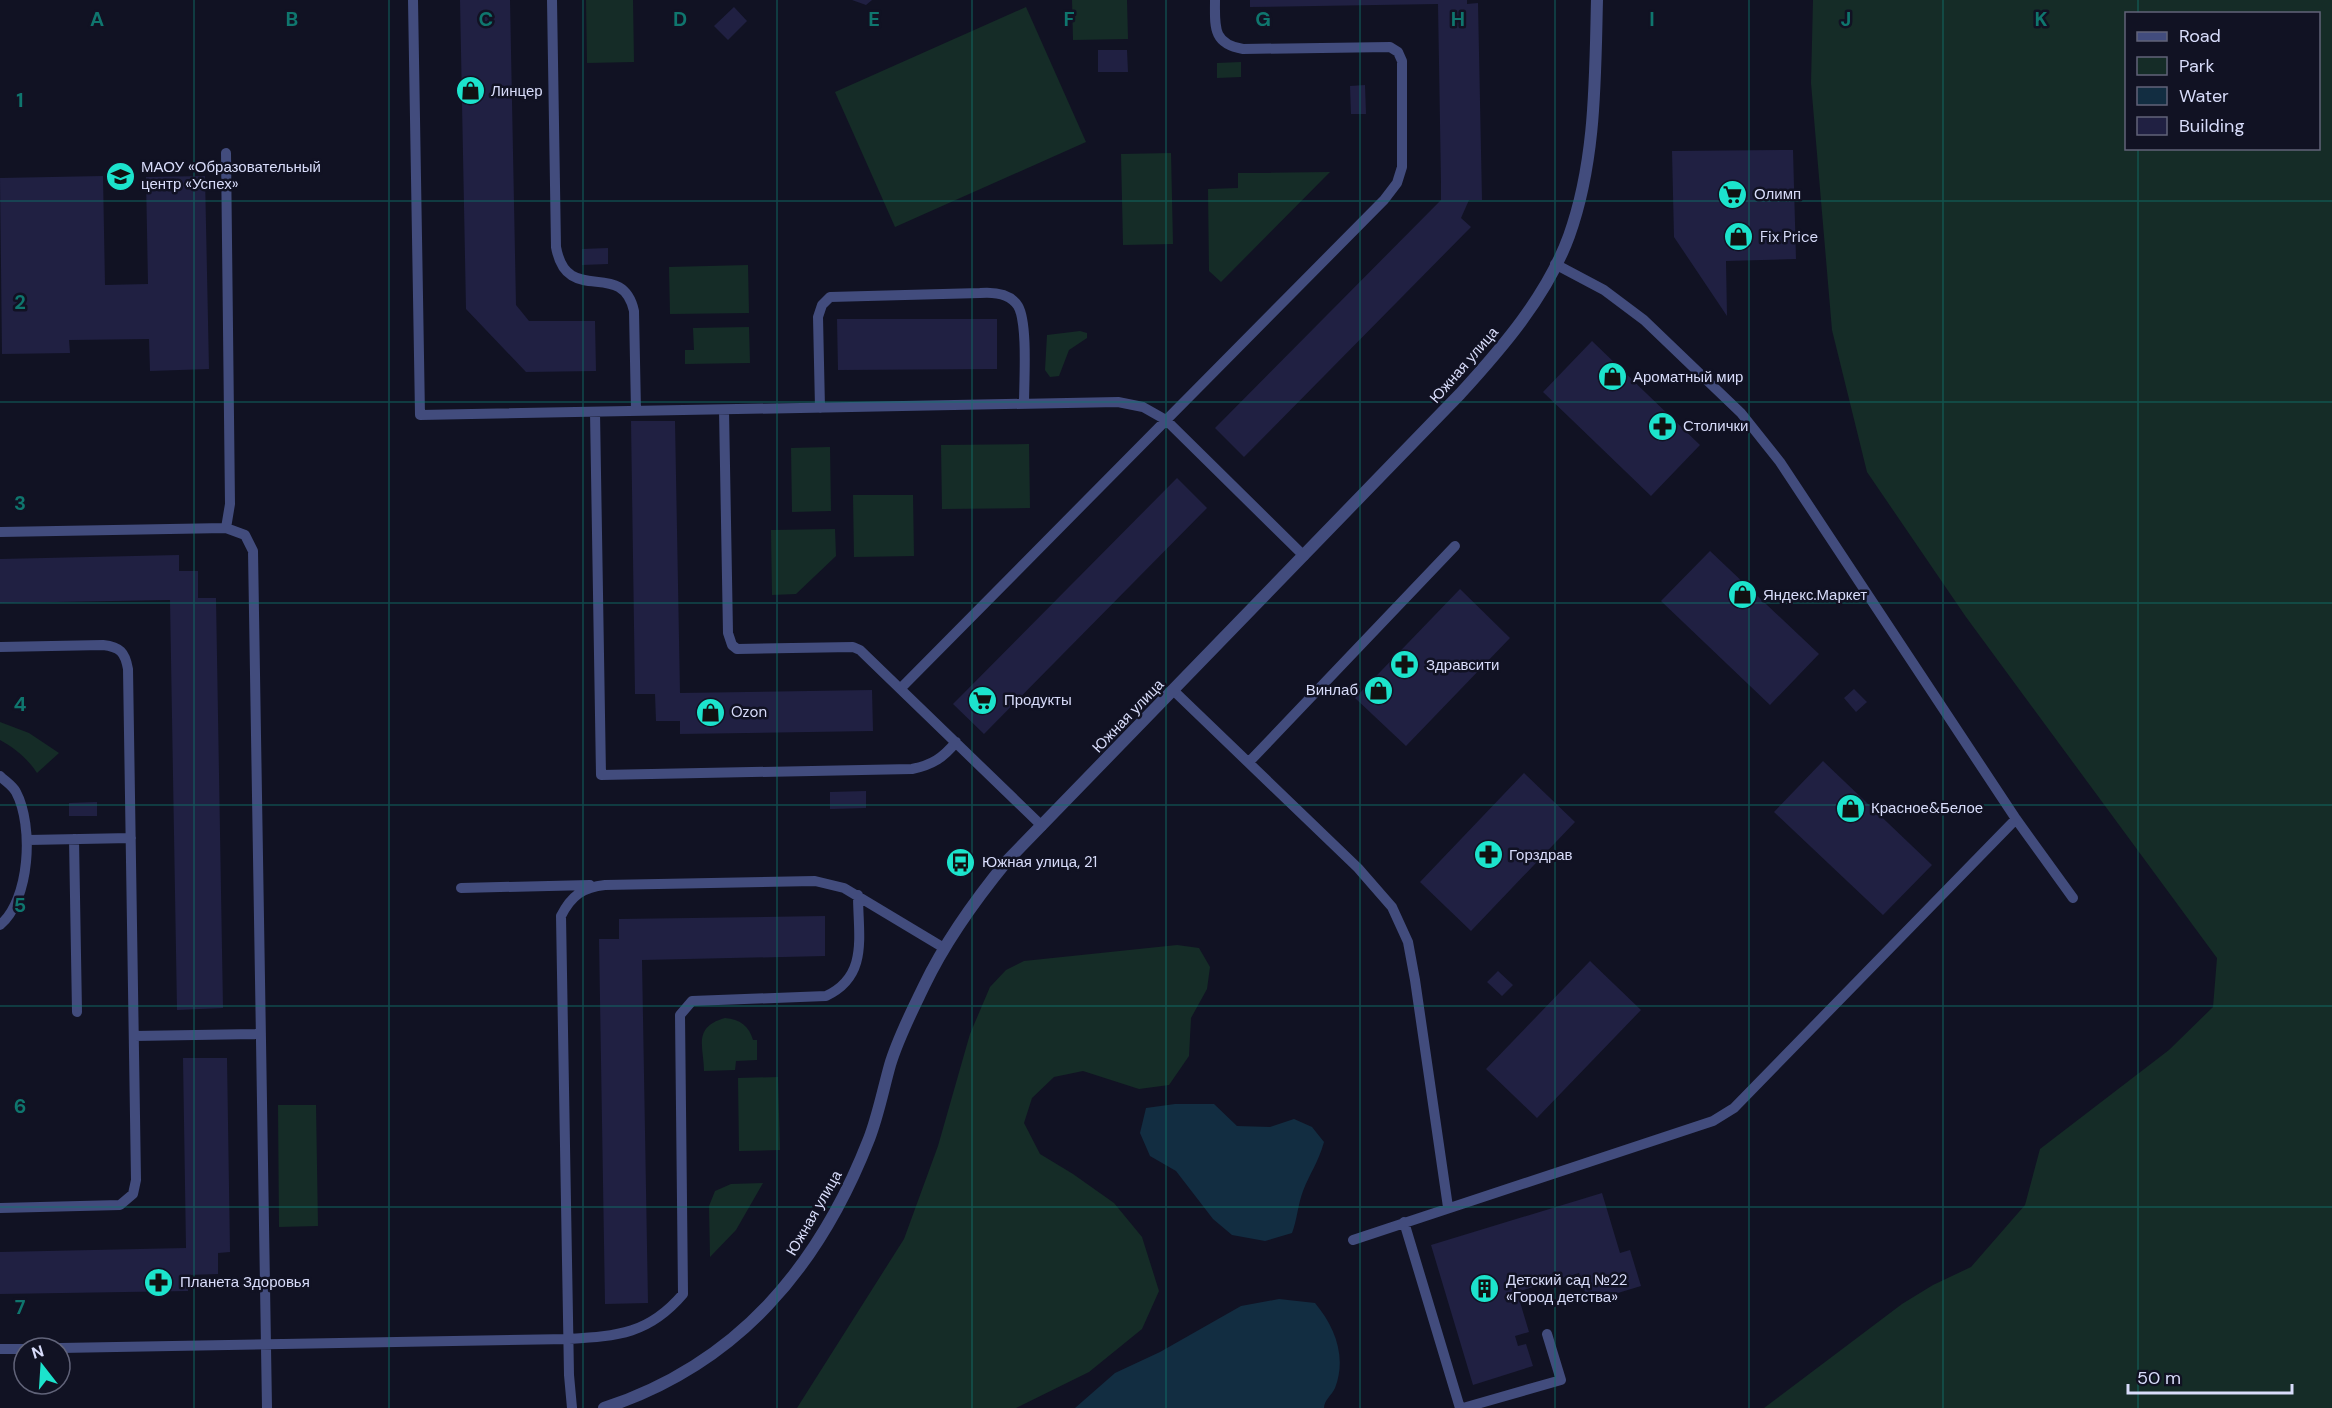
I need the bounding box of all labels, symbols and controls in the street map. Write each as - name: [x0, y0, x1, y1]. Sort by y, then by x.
- text: A: [90, 6, 104, 32]
- text: B: [286, 6, 298, 32]
- text: C: [479, 6, 493, 32]
- text: D: [673, 6, 687, 32]
- text: E: [868, 6, 880, 32]
- text: F: [1063, 6, 1075, 32]
- text: G: [1255, 6, 1271, 32]
- text: H: [1451, 6, 1465, 32]
- text: I: [1649, 6, 1655, 32]
- text: J: [1841, 6, 1851, 32]
- text: K: [2034, 6, 2048, 32]
- legend: [2125, 12, 2320, 150]
- text: Road: [2179, 24, 2221, 48]
- text: Park: [2179, 54, 2215, 78]
- shop icon: Линцер: [454, 75, 486, 107]
- place label: Линцер: [491, 81, 543, 101]
- text: Water: [2179, 84, 2229, 108]
- text: 1: [16, 87, 24, 113]
- text: Building: [2179, 114, 2244, 138]
- place label: МАОУ «Образовательный центр «Успех»: [141, 157, 321, 194]
- school or university icon: МАОУ «Образовательный центр «Успех»: [104, 160, 136, 192]
- supermarket icon: Олимп: [1717, 178, 1749, 210]
- place label: Олимп: [1754, 184, 1801, 204]
- shop icon: Fix Price: [1723, 221, 1755, 253]
- place label: Fix Price: [1760, 227, 1818, 247]
- text: 2: [14, 289, 26, 315]
- street label: Южная улица: [1425, 322, 1503, 407]
- shop icon: Ароматный мир: [1596, 361, 1628, 393]
- place label: Ароматный мир: [1633, 367, 1743, 387]
- pharmacy icon: Столички: [1646, 410, 1678, 442]
- place label: Столички: [1683, 416, 1748, 436]
- text: 3: [14, 490, 26, 516]
- shop icon: Яндекс.Маркет: [1726, 579, 1758, 611]
- place label: Яндекс.Маркет: [1763, 585, 1867, 605]
- pharmacy icon: Здравсити: [1389, 649, 1421, 681]
- place label: Здравсити: [1426, 655, 1499, 675]
- street label: Южная улица: [1088, 674, 1169, 757]
- shop icon: Винлаб: [1363, 674, 1395, 706]
- place label: Винлаб: [1306, 680, 1358, 700]
- supermarket icon: Продукты: [967, 684, 999, 716]
- place label: Продукты: [1004, 690, 1072, 710]
- text: 4: [14, 691, 27, 717]
- shop icon: Ozon: [694, 696, 726, 728]
- place label: Ozon: [731, 702, 767, 722]
- shop icon: Красное&Белое: [1834, 792, 1866, 824]
- place label: Красное&Белое: [1871, 798, 1983, 818]
- pharmacy icon: Горздрав: [1472, 839, 1504, 871]
- place label: Горздрав: [1509, 845, 1573, 865]
- bus stop icon: Южная улица, 21: [945, 846, 977, 878]
- place label: Южная улица, 21: [982, 852, 1097, 872]
- text: 5: [14, 892, 26, 918]
- text: 6: [14, 1093, 26, 1119]
- street label: Южная улица: [782, 1166, 847, 1259]
- pharmacy icon: Планета Здоровья: [143, 1266, 175, 1298]
- place label: Детский сад №22 «Город детства»: [1506, 1270, 1627, 1307]
- place label: Планета Здоровья: [180, 1272, 310, 1292]
- building icon: Детский сад №22 «Город детства»: [1469, 1273, 1501, 1305]
- text: 7: [15, 1294, 26, 1320]
- north arrow: [12, 1336, 72, 1396]
- text: N: [29, 1340, 46, 1364]
- scale bar: [2128, 1357, 2292, 1395]
- text: 50 m: [2137, 1366, 2181, 1390]

